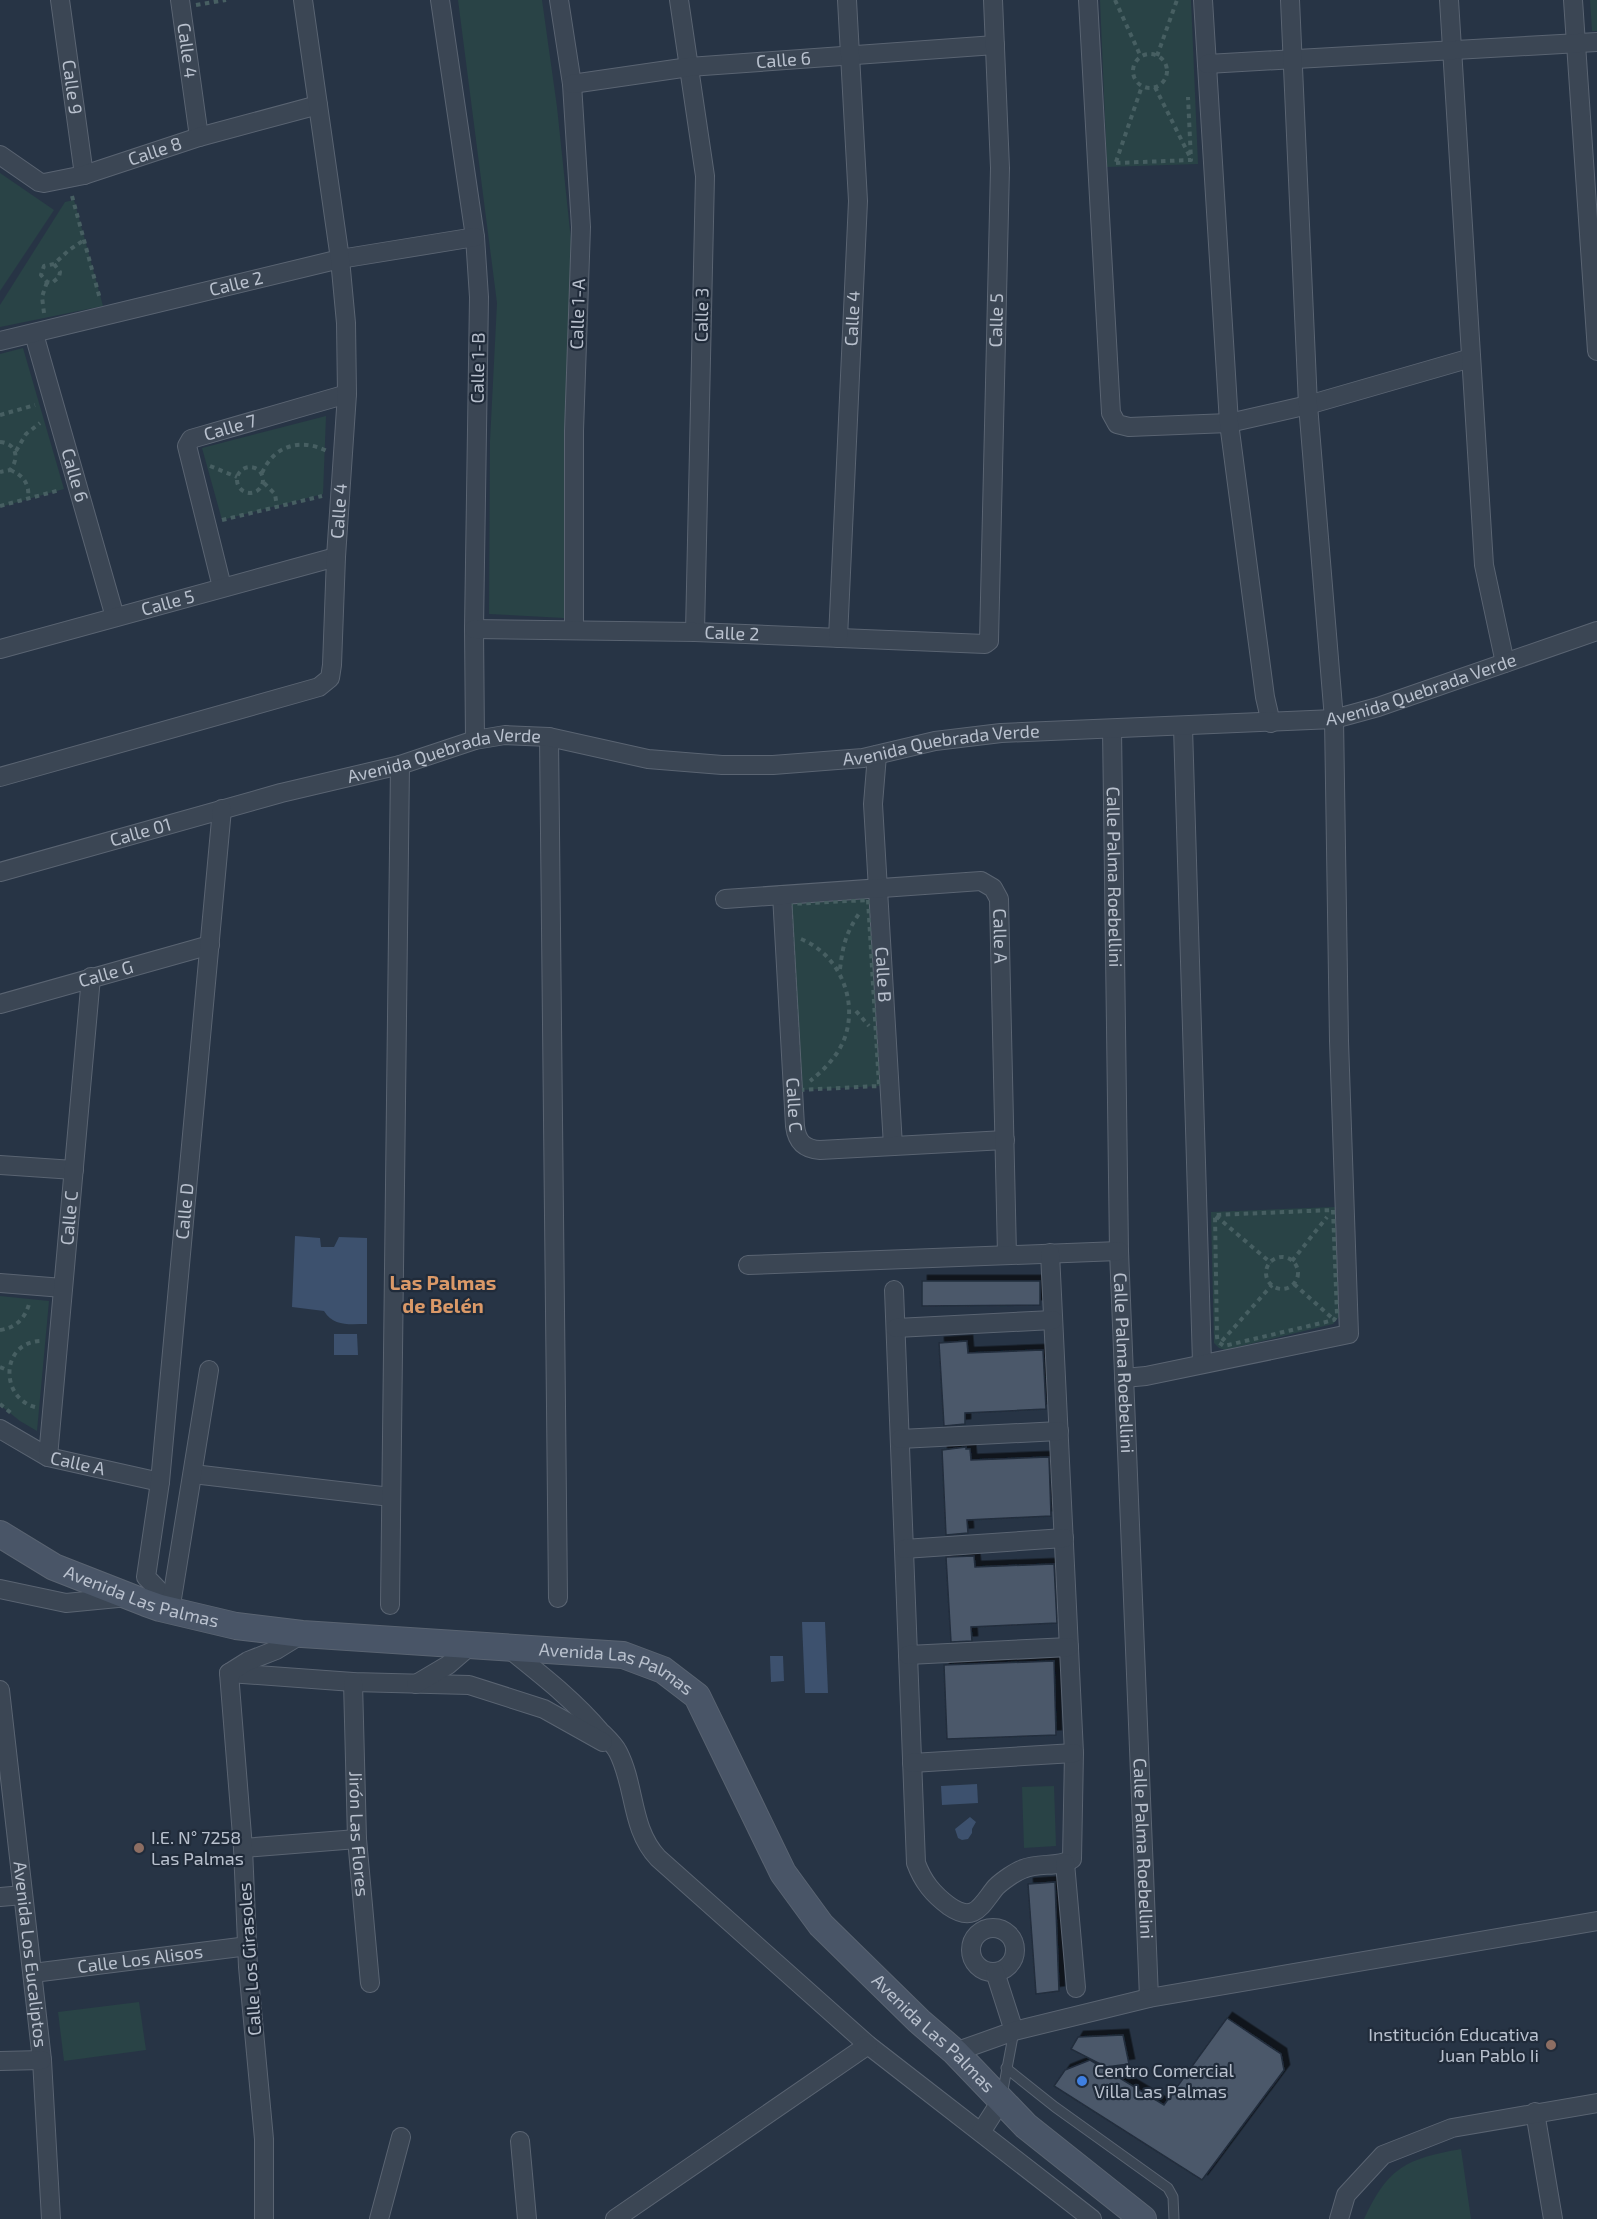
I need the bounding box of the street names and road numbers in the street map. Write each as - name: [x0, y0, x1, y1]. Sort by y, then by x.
- street label: Calle 4: [173, 21, 203, 79]
- street label: Calle 6: [755, 46, 812, 72]
- street label: Calle 9: [58, 58, 88, 116]
- street label: Calle 8: [125, 131, 184, 170]
- street label: Calle 2: [207, 266, 265, 300]
- street label: Calle 1-A: [565, 277, 589, 350]
- street label: Calle 3: [690, 288, 712, 342]
- street label: Calle 4: [839, 290, 864, 347]
- street label: Calle 5: [984, 293, 1007, 348]
- street label: Calle 1-B: [465, 332, 489, 404]
- street label: Calle 7: [201, 409, 259, 445]
- street label: Calle 6: [57, 446, 94, 504]
- street label: Calle 4: [325, 482, 351, 539]
- street label: Calle 5: [139, 584, 197, 620]
- street label: Calle 2: [704, 620, 760, 645]
- street label: Avenida Quebrada Verde: [1326, 648, 1519, 729]
- street label: Avenida Quebrada Verde: [842, 719, 1040, 770]
- street label: Avenida Quebrada Verde: [345, 723, 542, 787]
- street label: Calle Palma Roebellini: [1103, 786, 1127, 968]
- street label: Calle 01: [107, 812, 173, 851]
- street label: Calle A: [989, 908, 1012, 965]
- street label: Calle B: [871, 946, 897, 1003]
- street label: Calle G: [76, 955, 136, 991]
- street label: Calle C: [782, 1077, 808, 1133]
- street label: Calle D: [170, 1182, 197, 1240]
- street label: Calle C: [55, 1190, 82, 1246]
- street label: Calle Palma Roebellini: [1110, 1272, 1139, 1454]
- street label: Calle A: [49, 1446, 108, 1480]
- street label: Avenida Las Palmas: [61, 1560, 221, 1632]
- street label: Avenida Las Palmas: [538, 1638, 698, 1699]
- street label: Calle Palma Roebellini: [1129, 1758, 1159, 1939]
- street label: Jirón Las Flores: [345, 1771, 374, 1897]
- street label: Avenida Los Eucaliptos: [10, 1860, 52, 2048]
- street label: Calle Los Girasoles: [233, 1882, 265, 2036]
- street label: Calle Los Alisos: [76, 1940, 204, 1977]
- street label: Avenida Las Palmas: [868, 1969, 1000, 2097]

